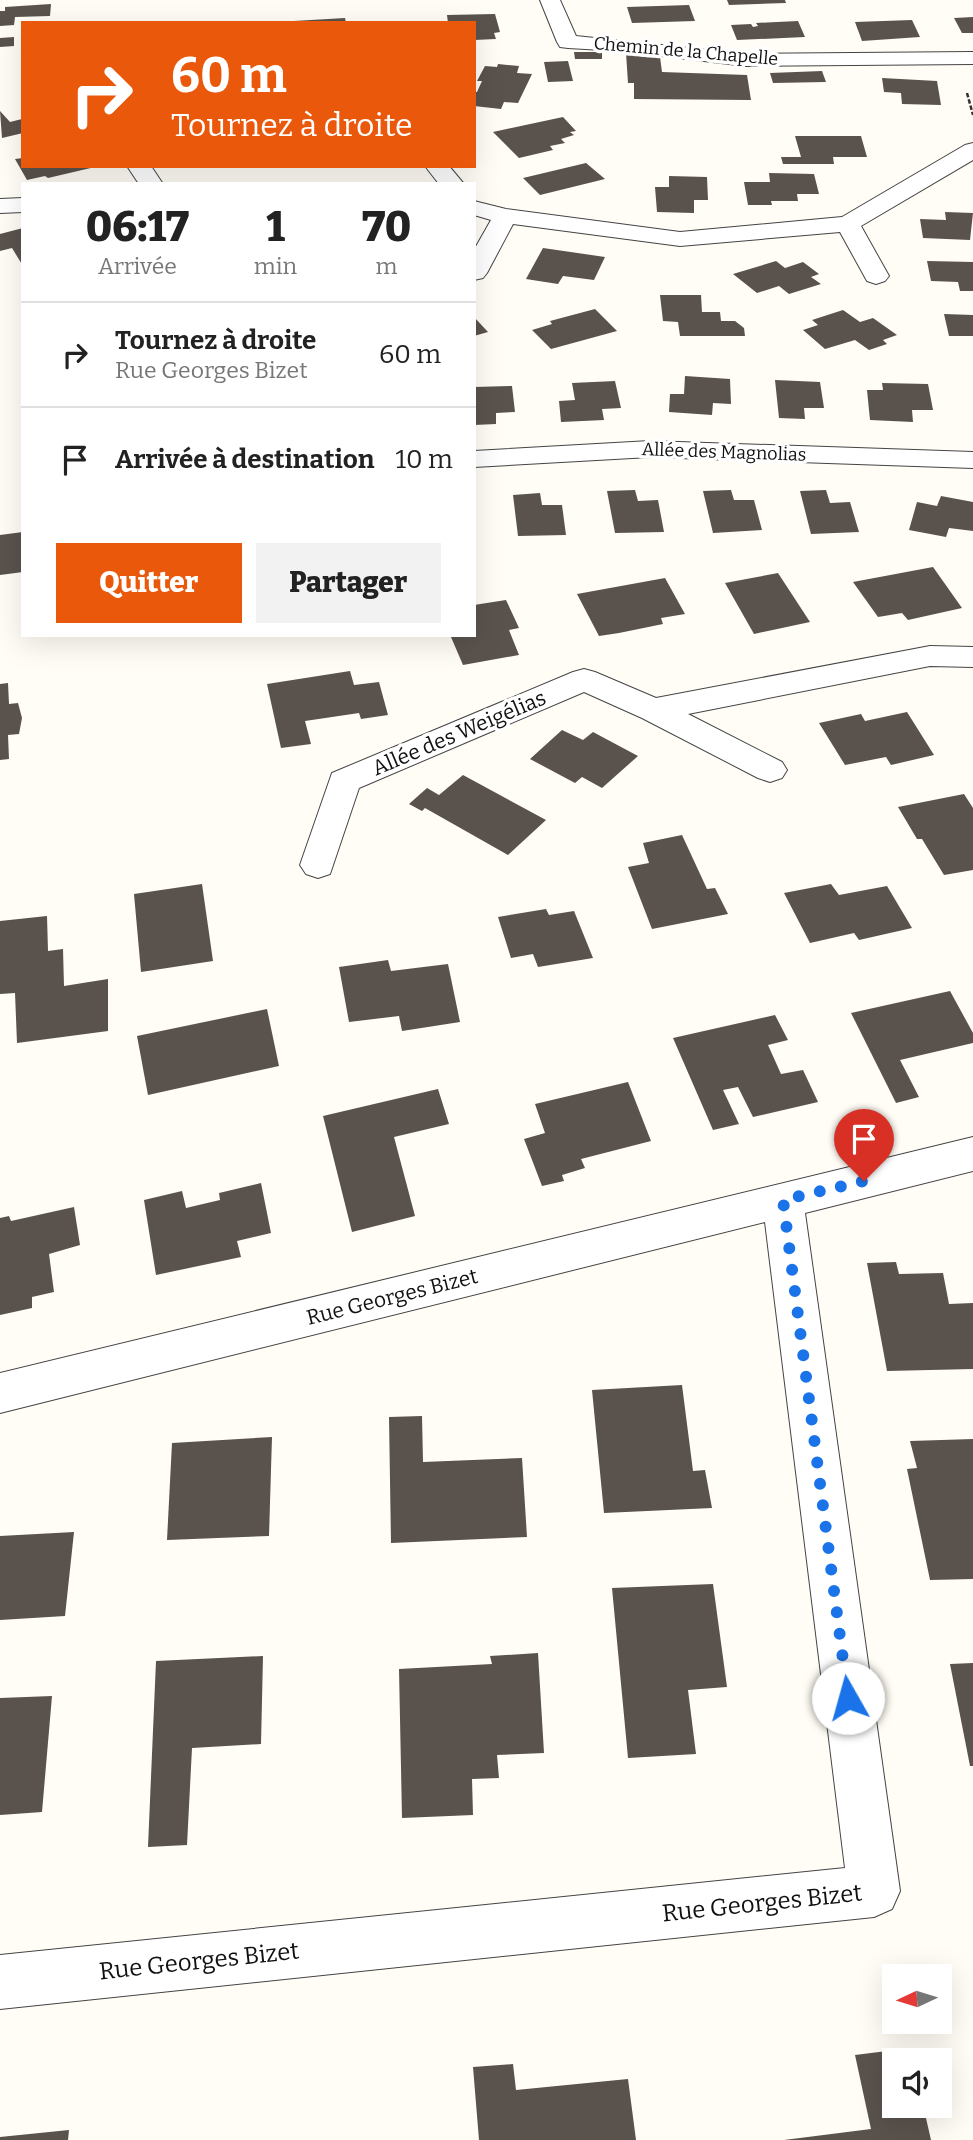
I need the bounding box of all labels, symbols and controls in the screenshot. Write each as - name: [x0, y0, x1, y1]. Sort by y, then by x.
- street label: Chemin de la Chapelle: [593, 32, 779, 70]
- text: 60 m: [171, 46, 287, 105]
- icon: right: [56, 49, 147, 140]
- text: Tournez à droite: [171, 106, 413, 144]
- text: 06:17: [86, 202, 189, 252]
- text: 1: [266, 202, 285, 252]
- text: 70: [362, 202, 411, 252]
- text: Arrivée: [98, 252, 177, 280]
- text: min: [254, 252, 297, 280]
- text: m: [376, 252, 398, 280]
- text: Tournez à droite: [115, 325, 316, 356]
- icon: right: [56, 336, 94, 374]
- text: 60 m: [379, 339, 441, 370]
- text: Rue Georges Bizet: [115, 356, 308, 384]
- street label: Allée des Magnolias: [641, 438, 807, 466]
- icon: arrive: [56, 441, 94, 479]
- text: Arrivée à destination: [115, 444, 374, 475]
- text: 10 m: [395, 444, 453, 475]
- button: Quitter: [56, 543, 242, 623]
- button: Partager: [256, 543, 441, 623]
- street label: Allée des Weigélias: [368, 685, 550, 781]
- pin: [834, 1109, 894, 1181]
- icon: arrive: [845, 1120, 883, 1158]
- street label: Rue Georges Bizet: [304, 1263, 481, 1331]
- position arrow: [811, 1661, 885, 1735]
- street label: Rue Georges Bizet: [661, 1879, 864, 1927]
- street label: Rue Georges Bizet: [98, 1937, 301, 1985]
- north arrow: [882, 1964, 952, 2034]
- map controls: [882, 1964, 952, 2118]
- button: sound: [882, 2048, 952, 2118]

